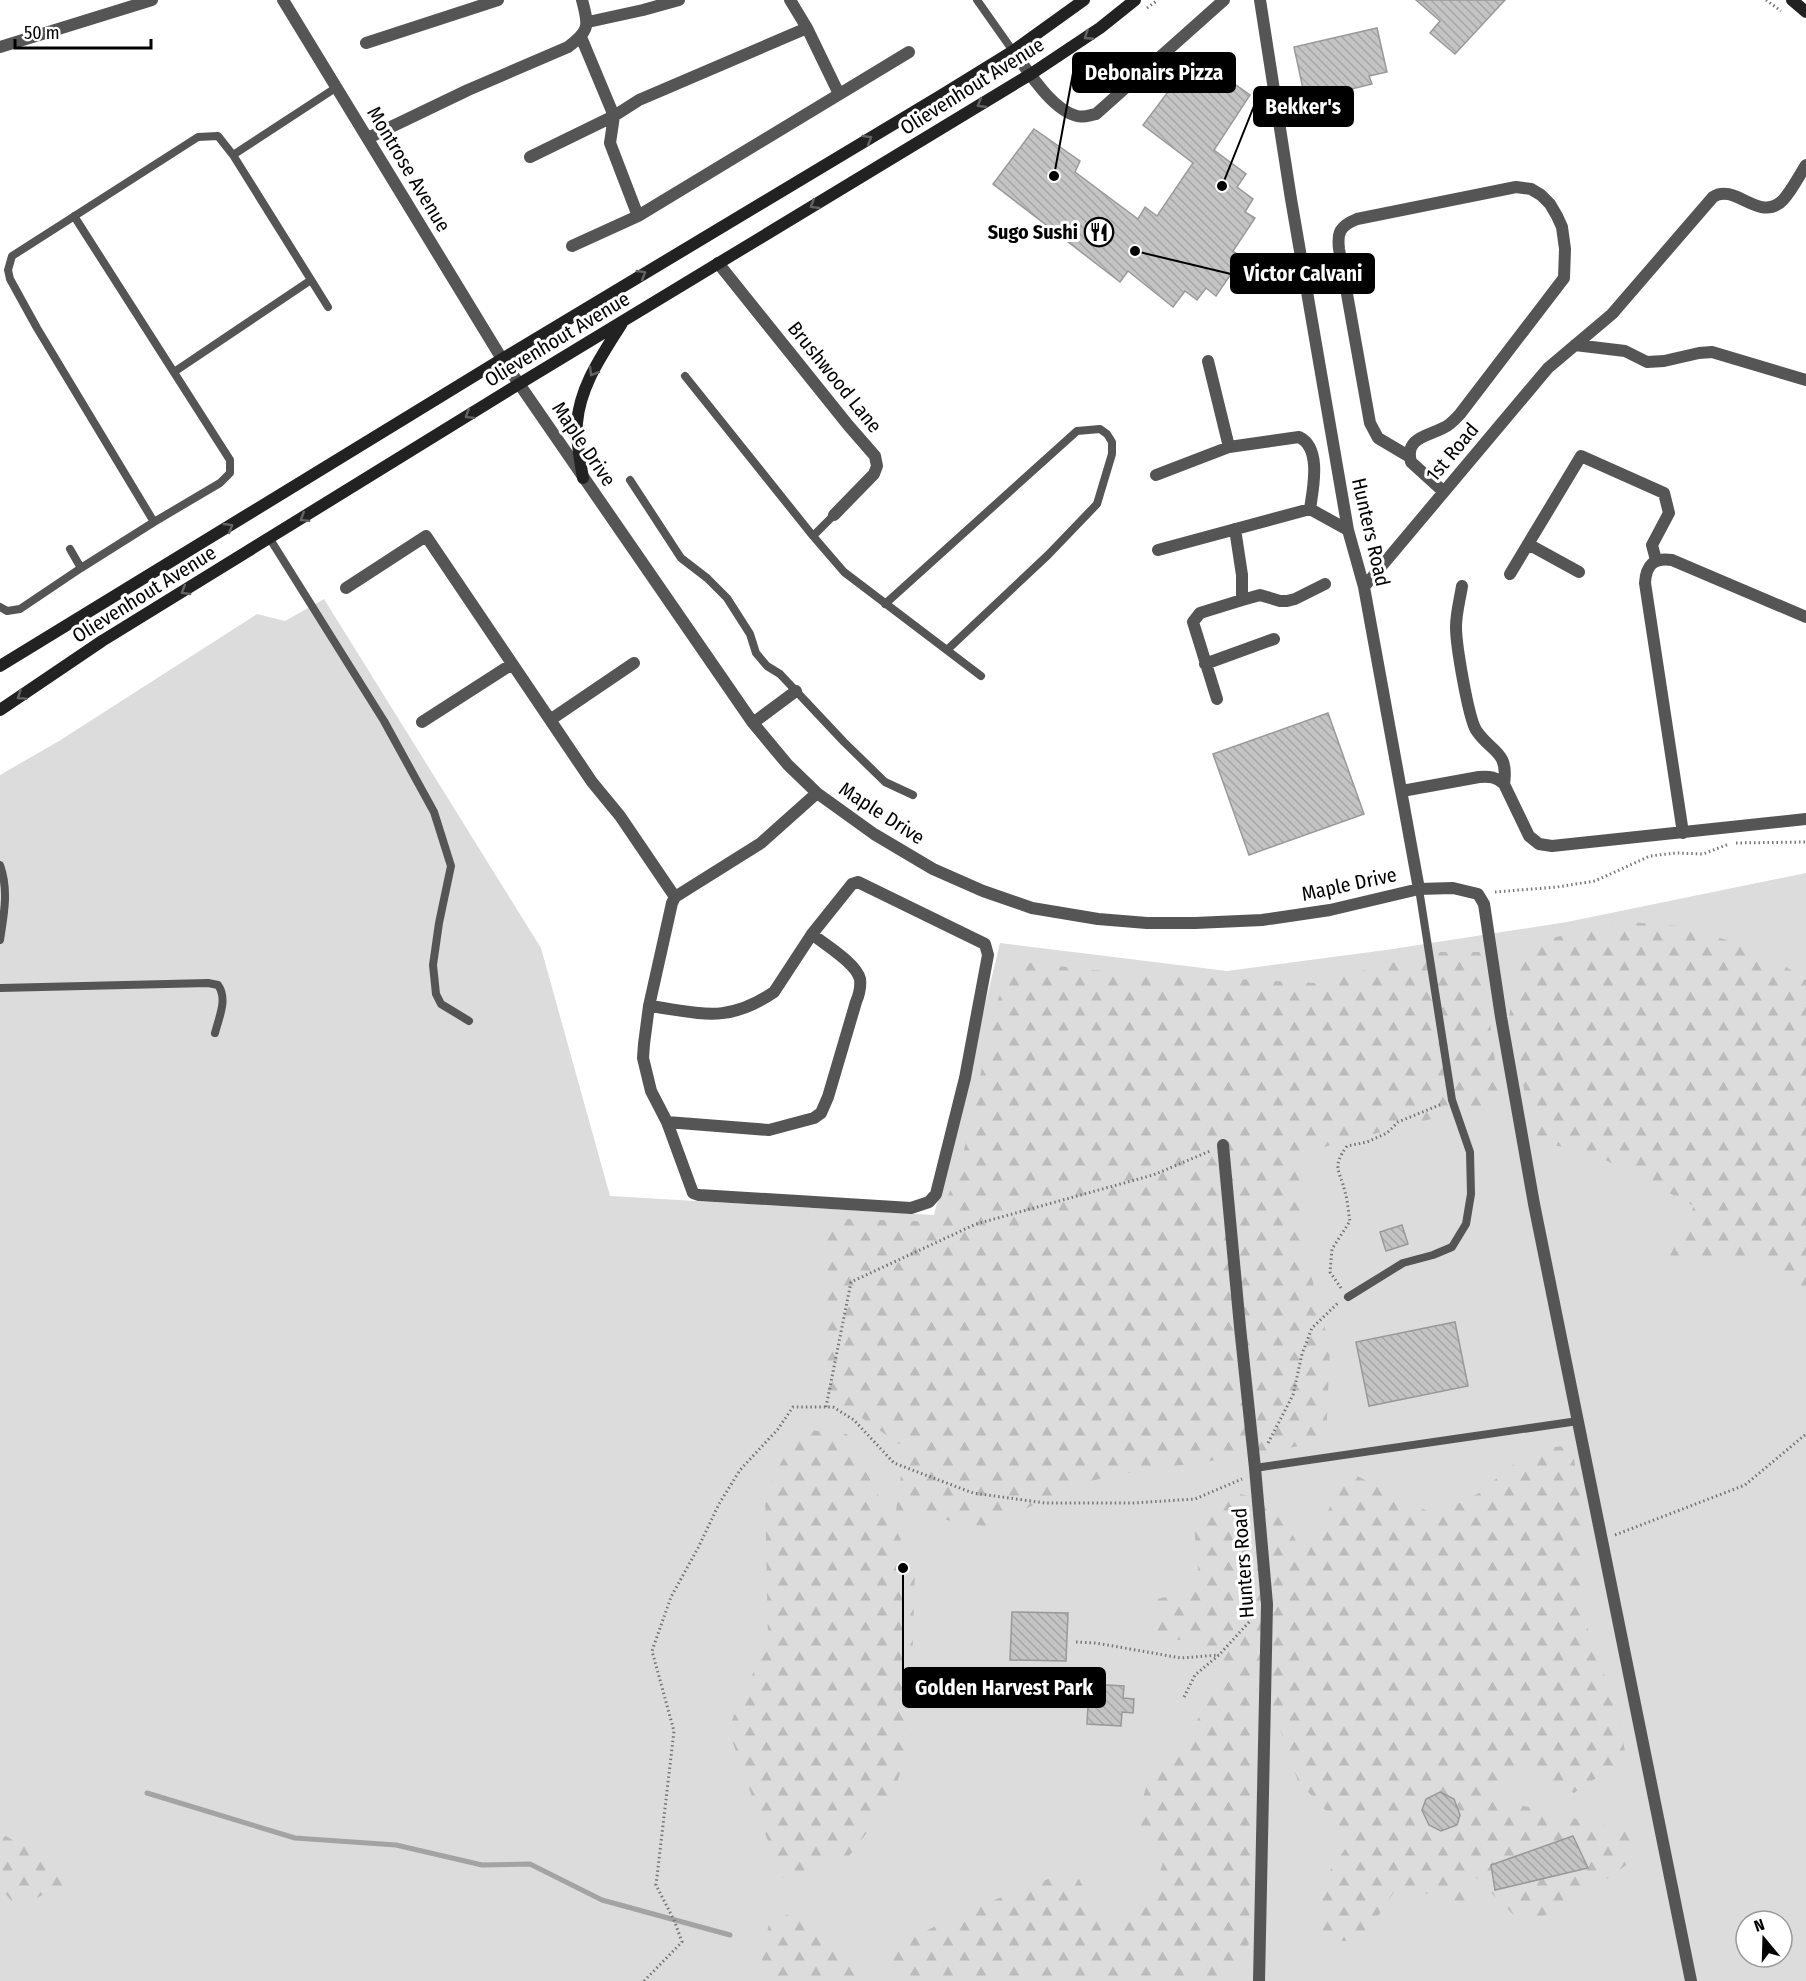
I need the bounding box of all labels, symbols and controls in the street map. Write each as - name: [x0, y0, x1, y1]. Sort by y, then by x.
- scale bar: [15, 12, 152, 50]
- text: 50 m: [24, 22, 60, 44]
- one-way arrow: [1084, 28, 1095, 39]
- street label: Olievenhout Avenue: [896, 32, 1048, 140]
- callout: Debonairs Pizza: [1073, 53, 1235, 92]
- text: Debonairs Pizza: [1085, 60, 1223, 86]
- callout: Bekker's: [1254, 87, 1353, 126]
- text: Bekker's: [1265, 94, 1341, 120]
- one-way arrow: [977, 97, 987, 108]
- street label: Montrose Avenue: [362, 102, 456, 236]
- one-way arrow: [862, 135, 873, 146]
- one-way arrow: [810, 198, 820, 210]
- restaurant icon: Sugo Sushi: [1083, 216, 1115, 248]
- place label: Sugo Sushi: [988, 220, 1078, 244]
- callout: Victor Calvani: [1231, 254, 1374, 293]
- text: Victor Calvani: [1243, 261, 1362, 287]
- one-way arrow: [636, 270, 646, 282]
- street label: Olievenhout Avenue: [480, 286, 634, 392]
- street label: Brushwood Lane: [783, 317, 887, 437]
- one-way arrow: [588, 366, 600, 376]
- street label: Maple Drive: [547, 397, 621, 491]
- one-way arrow: [465, 408, 475, 420]
- street label: 1st Road: [1421, 418, 1483, 486]
- street label: Hunters Road: [1347, 475, 1395, 589]
- one-way arrow: [300, 510, 310, 522]
- one-way arrow: [223, 522, 233, 534]
- street label: Olievenhout Avenue: [68, 540, 220, 648]
- one-way arrow: [181, 583, 191, 595]
- one-way arrow: [16, 689, 27, 700]
- street label: Maple Drive: [835, 777, 929, 849]
- street label: Maple Drive: [1299, 862, 1399, 906]
- street label: Hunters Road: [1227, 1507, 1259, 1619]
- callout: Golden Harvest Park: [903, 1668, 1105, 1707]
- text: Golden Harvest Park: [915, 1675, 1093, 1701]
- north arrow: [1734, 1909, 1794, 1969]
- text: N: [1752, 1915, 1767, 1936]

